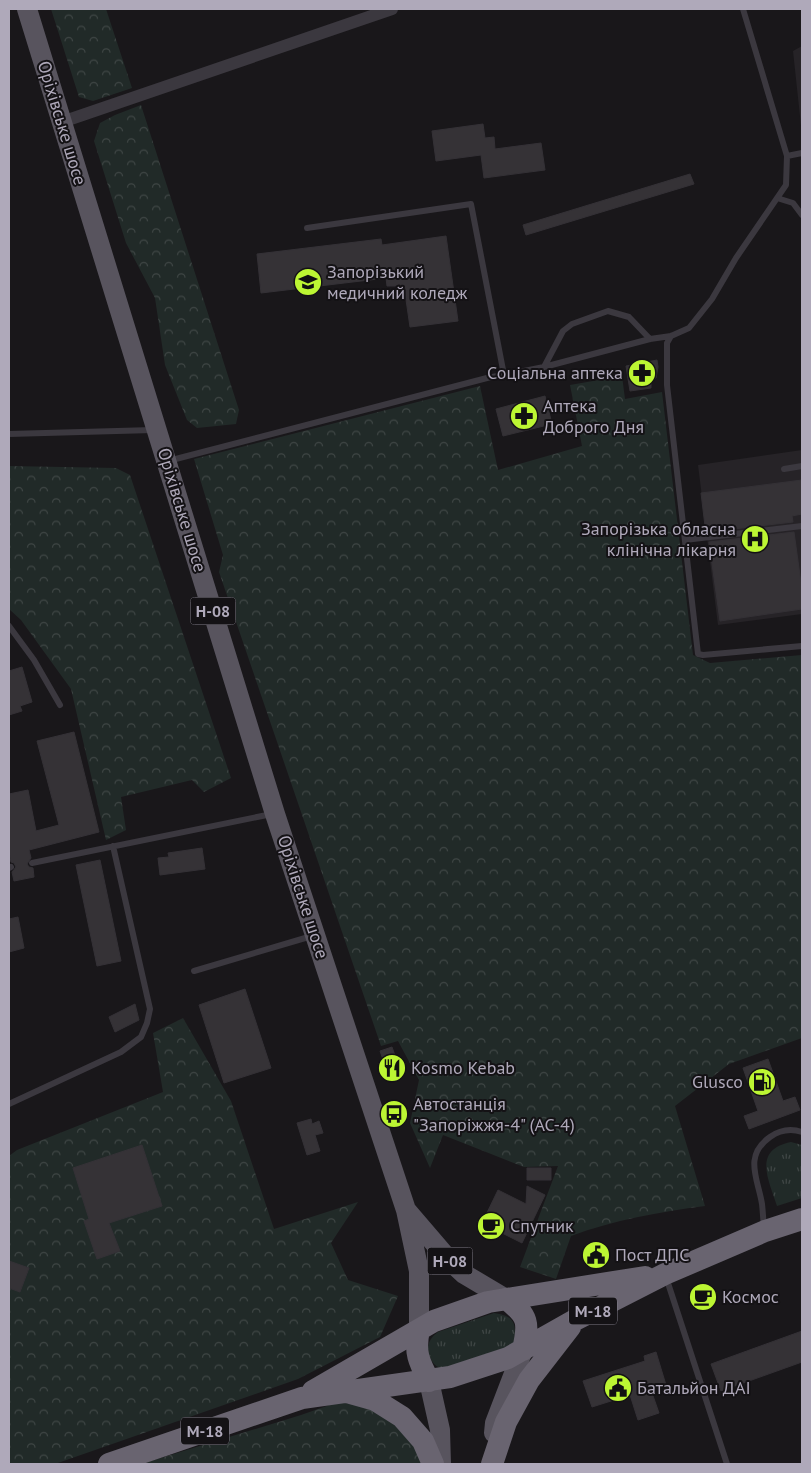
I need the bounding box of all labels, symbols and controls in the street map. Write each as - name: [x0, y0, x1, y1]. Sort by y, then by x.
- street label: Оріхівське шосе: [33, 58, 92, 188]
- place label: Запорізький медичний коледж: [327, 260, 467, 304]
- school or university icon: Запорізький медичний коледж: [293, 267, 323, 297]
- pharmacy icon: Соціальна аптека: [627, 358, 657, 388]
- place label: Соціальна аптека: [487, 361, 623, 384]
- place label: Аптека Доброго Дня: [543, 394, 644, 438]
- pharmacy icon: Аптека Доброго Дня: [509, 401, 539, 431]
- street label: Оріхівське шосе: [153, 445, 212, 575]
- place label: Запорізька обласна клінічна лікарня: [581, 517, 736, 561]
- hospital icon: Запорізька обласна клінічна лікарня: [740, 524, 770, 554]
- road number: Н-08: [190, 598, 236, 624]
- street label: Оріхівське шосе: [273, 832, 334, 962]
- restaurant icon: Kosmo Kebab: [377, 1053, 407, 1083]
- place label: Kosmo Kebab: [411, 1056, 515, 1079]
- fuel station icon: Glusco: [747, 1067, 777, 1097]
- place label: Glusco: [692, 1070, 743, 1093]
- place label: Автостанція "Запоріжжя-4" (АС-4): [413, 1092, 575, 1136]
- bus stop icon: Автостанція "Запоріжжя-4" (АС-4): [379, 1099, 409, 1129]
- cafe icon: Спутник: [476, 1211, 506, 1241]
- place label: Спутник: [510, 1214, 574, 1237]
- public building icon: Пост ДПС: [581, 1240, 611, 1270]
- place label: Пост ДПС: [615, 1243, 689, 1266]
- road number: Н-08: [428, 1248, 472, 1274]
- cafe icon: Космос: [688, 1282, 718, 1312]
- place label: Космос: [722, 1285, 779, 1308]
- road number: М-18: [569, 1298, 617, 1324]
- public building icon: Батальйон ДАI: [603, 1373, 633, 1403]
- place label: Батальйон ДАI: [637, 1376, 751, 1399]
- road number: М-18: [181, 1418, 229, 1444]

